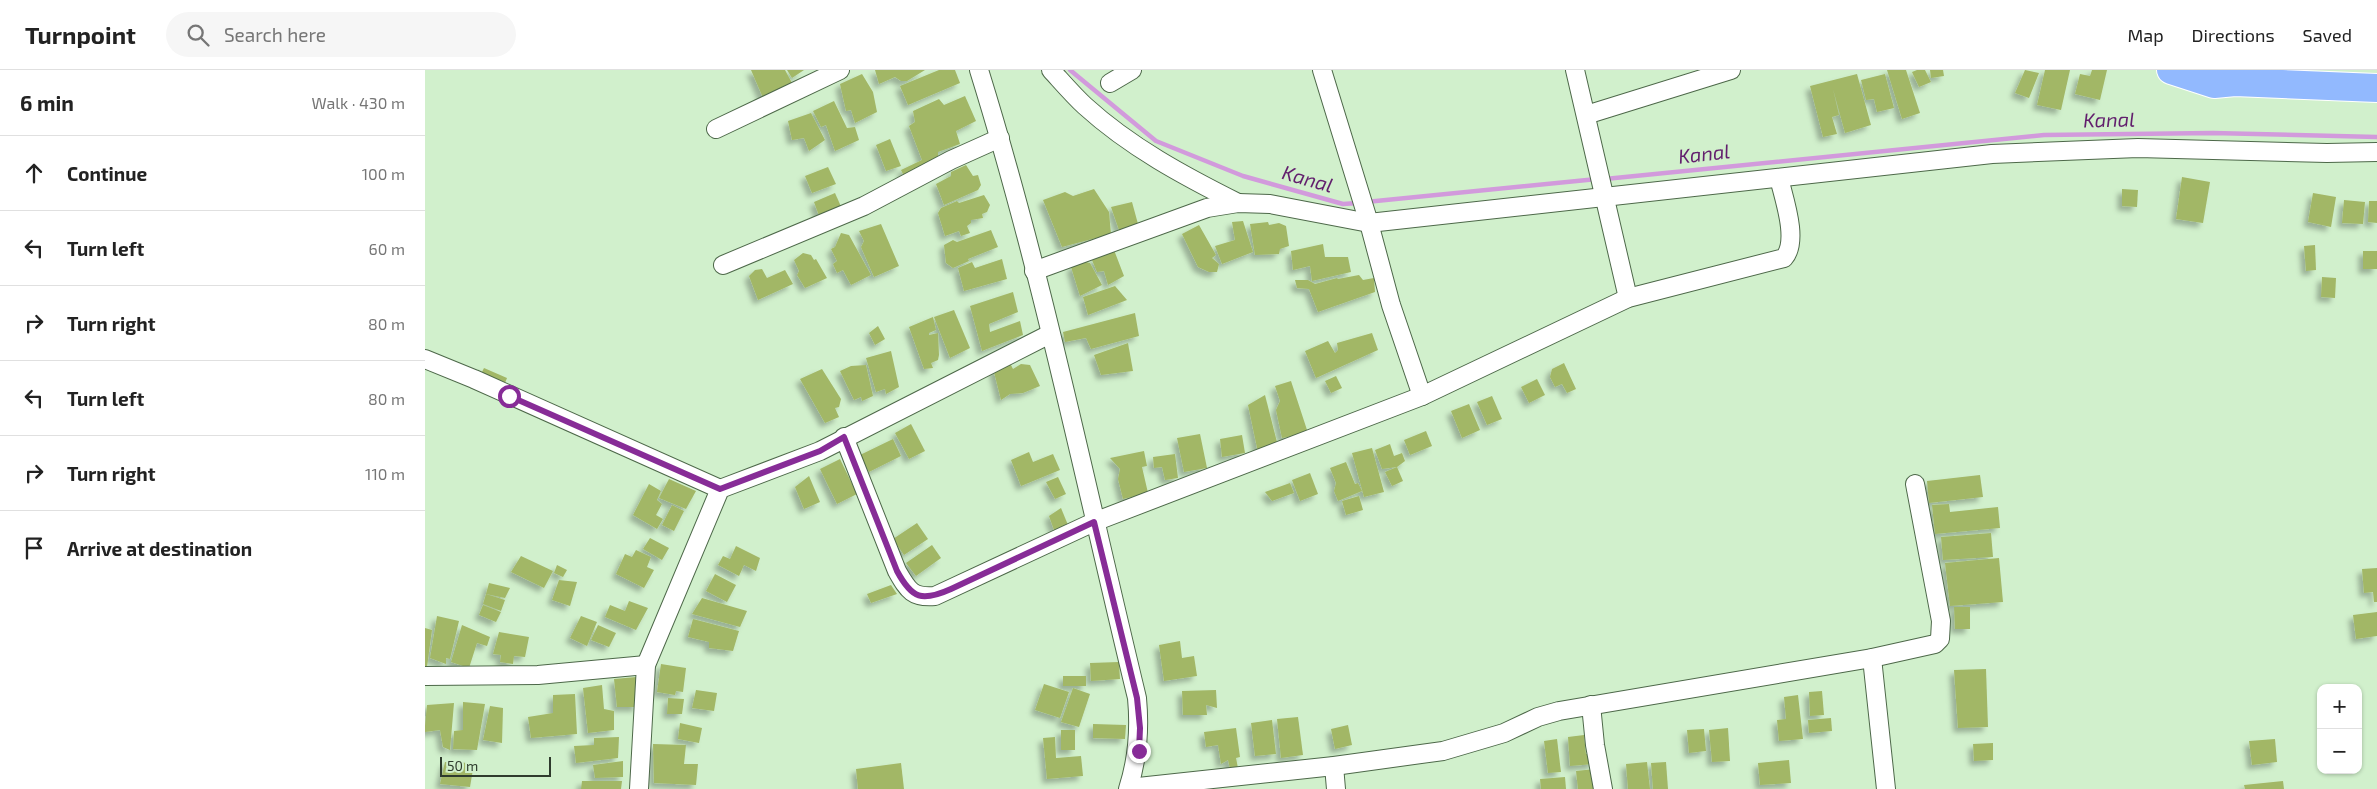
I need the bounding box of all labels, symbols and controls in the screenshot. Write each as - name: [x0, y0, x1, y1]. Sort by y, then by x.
- search box: [166, 12, 516, 57]
- text: Turnpoint: [25, 20, 136, 49]
- icon: search: [184, 21, 212, 49]
- text: Search here: [224, 23, 326, 46]
- text: Map: [2127, 24, 2164, 46]
- text: Directions: [2192, 24, 2275, 46]
- text: Saved: [2303, 24, 2352, 46]
- text: 6 min: [20, 90, 74, 115]
- text: Walk · 430 m: [312, 93, 405, 112]
- water label: Kanal: [2083, 107, 2135, 131]
- water label: Kanal: [1677, 138, 1731, 168]
- icon: ahead: [20, 159, 48, 187]
- water label: Kanal: [1280, 159, 1336, 197]
- text: Continue: [67, 162, 147, 185]
- text: 100 m: [362, 164, 405, 183]
- icon: left: [20, 234, 48, 262]
- text: Turn left: [67, 237, 144, 260]
- text: 60 m: [369, 239, 405, 258]
- icon: right: [20, 309, 48, 337]
- text: Turn right: [67, 312, 155, 335]
- text: 80 m: [368, 314, 405, 333]
- icon: left: [20, 384, 48, 412]
- route start: [498, 385, 521, 408]
- text: Turn left: [67, 387, 144, 410]
- text: 80 m: [368, 389, 405, 408]
- icon: right: [20, 459, 48, 487]
- text: Turn right: [67, 462, 155, 485]
- text: 110 m: [365, 464, 405, 483]
- icon: arrive: [20, 534, 48, 562]
- text: Arrive at destination: [67, 537, 252, 560]
- map controls: [2317, 684, 2362, 774]
- button: +: [2317, 684, 2362, 729]
- button: −: [2317, 729, 2362, 774]
- route end: [1128, 740, 1151, 763]
- scale bar: [440, 754, 551, 777]
- text: 50 m: [447, 757, 478, 774]

